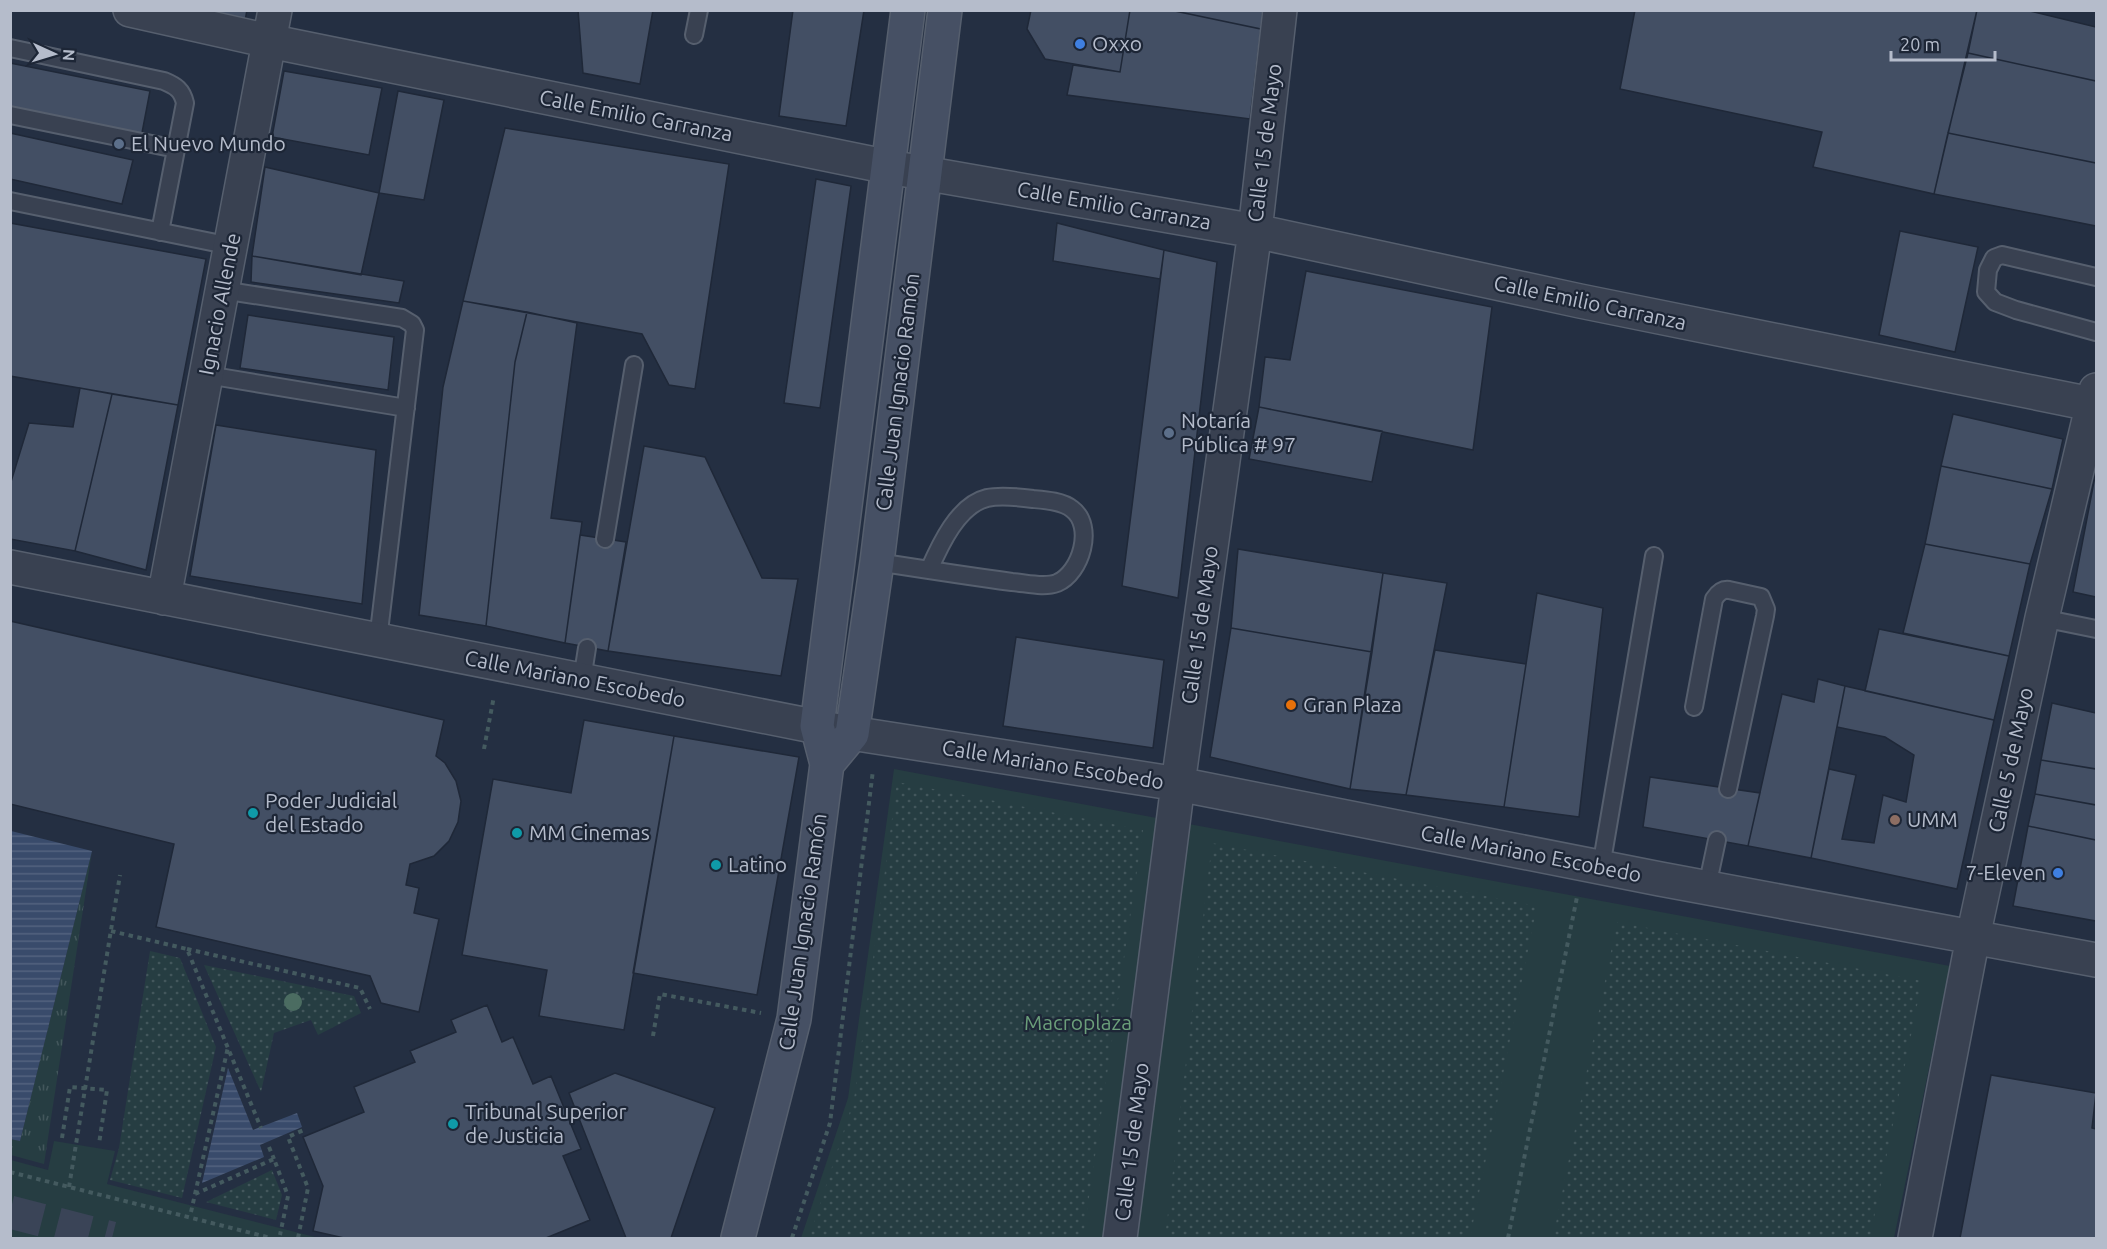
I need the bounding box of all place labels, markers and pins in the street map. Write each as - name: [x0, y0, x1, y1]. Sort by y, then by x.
- place label: Oxxo: [1092, 31, 1142, 55]
- marker: Oxxo: [1073, 37, 1087, 51]
- place label: El Nuevo Mundo: [131, 131, 286, 155]
- marker: El Nuevo Mundo: [112, 137, 126, 151]
- place label: Notaría Pública # 97: [1181, 408, 1296, 456]
- marker: Notaría Pública # 97: [1162, 426, 1176, 440]
- place label: Gran Plaza: [1303, 692, 1402, 716]
- marker: Gran Plaza: [1284, 698, 1298, 712]
- place label: Poder Judicial del Estado: [265, 788, 397, 836]
- marker: Poder Judicial del Estado: [246, 806, 260, 820]
- place label: UMM: [1907, 807, 1958, 831]
- marker: UMM: [1888, 813, 1902, 827]
- place label: MM Cinemas: [529, 820, 650, 844]
- marker: MM Cinemas: [510, 826, 524, 840]
- place label: Latino: [728, 852, 787, 876]
- marker: Latino: [709, 858, 723, 872]
- place label: 7-Eleven: [1965, 860, 2046, 884]
- marker: 7-Eleven: [2051, 866, 2065, 880]
- place label: Tribunal Superior de Justicia: [465, 1099, 627, 1147]
- marker: Tribunal Superior de Justicia: [446, 1117, 460, 1131]

